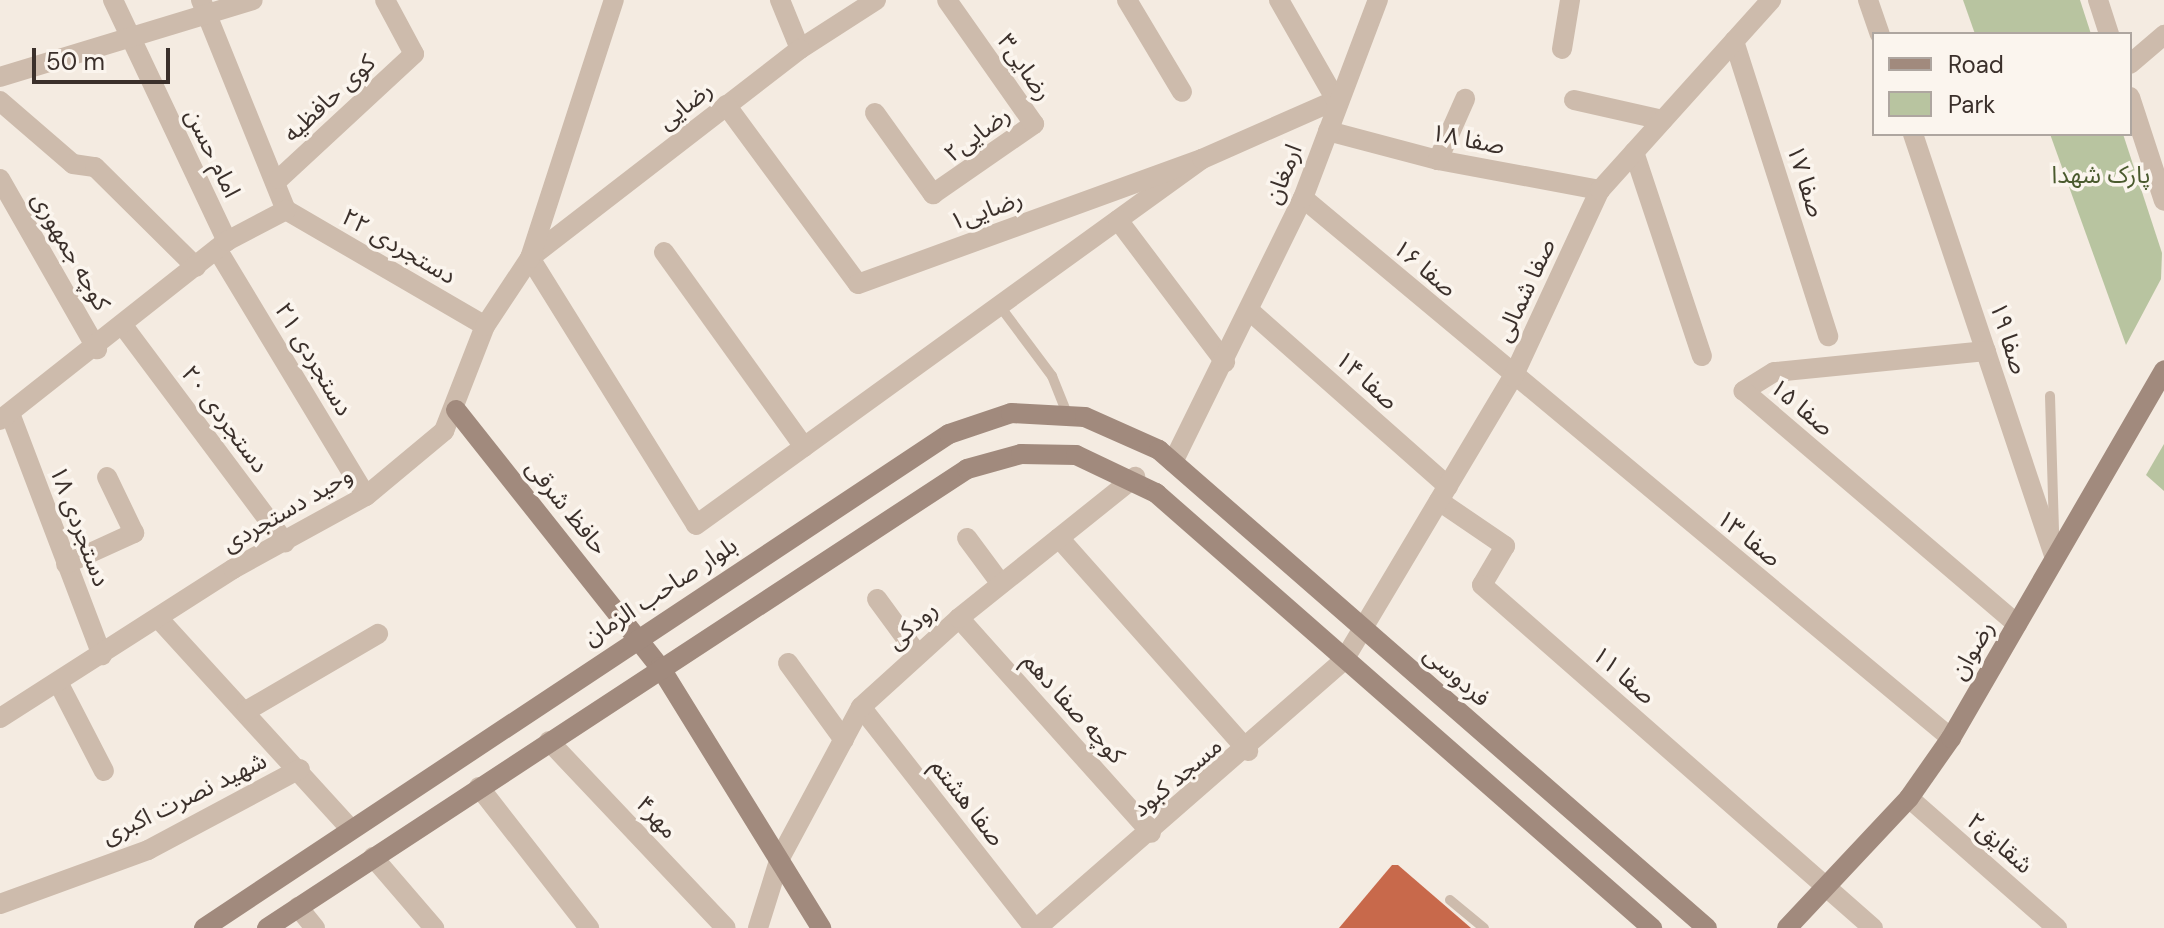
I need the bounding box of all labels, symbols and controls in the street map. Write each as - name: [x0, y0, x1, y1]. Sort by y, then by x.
- street label: رضایی۳: [992, 28, 1058, 106]
- scale bar: [36, 32, 174, 82]
- legend: [1872, 32, 2132, 136]
- text: 50 m: [46, 46, 105, 77]
- street label: کوی حافظیه: [277, 48, 381, 148]
- text: Road: [1948, 49, 2004, 80]
- street label: رضایی: [652, 75, 718, 135]
- text: Park: [1948, 89, 1995, 120]
- street label: رضایی۲: [938, 100, 1016, 168]
- street label: امام حسن: [179, 104, 247, 202]
- street label: صفا ۱۸: [1429, 118, 1507, 160]
- street label: ارمغان: [1258, 140, 1308, 208]
- street label: صفا ۱۷: [1781, 141, 1831, 221]
- park label: پارک شهدا: [2052, 161, 2150, 189]
- street label: رضایی۱: [946, 184, 1026, 236]
- street label: کوچه جمهوری: [26, 187, 116, 315]
- street label: دستجردی ۲۲: [337, 202, 461, 290]
- street label: صفا ۱۶: [1387, 233, 1463, 303]
- street label: صفا شمالی: [1489, 234, 1561, 346]
- street label: دستجردی ۲۱: [269, 297, 359, 421]
- street label: صفا ۱۹: [1984, 298, 2034, 378]
- street label: صفا ۱۴: [1330, 344, 1404, 416]
- street label: دستجردی ۲۰: [175, 360, 275, 478]
- street label: صفا ۱۵: [1764, 372, 1840, 442]
- street label: حافظ شرقی: [520, 454, 614, 560]
- street label: وحید دستجردی: [217, 460, 357, 558]
- street label: دستجردی ۱۸: [44, 462, 116, 590]
- street label: صفا ۱۳: [1711, 503, 1787, 573]
- street label: بلوار صاحب الزمان: [578, 531, 742, 651]
- street label: رودکی: [881, 595, 943, 655]
- street label: رضوان: [1944, 615, 2000, 685]
- street label: فردوسی: [1418, 639, 1496, 713]
- street label: صفا ۱۱: [1586, 640, 1662, 710]
- street label: کوچه صفا دهم: [1017, 647, 1131, 769]
- street label: مسجد کبود: [1126, 731, 1228, 823]
- street label: شهید نصرت اکبری: [97, 746, 271, 850]
- street label: صفا هشتم: [925, 752, 1011, 852]
- street label: مهر۴: [630, 790, 684, 844]
- street label: شقایق۲: [1961, 807, 2039, 879]

